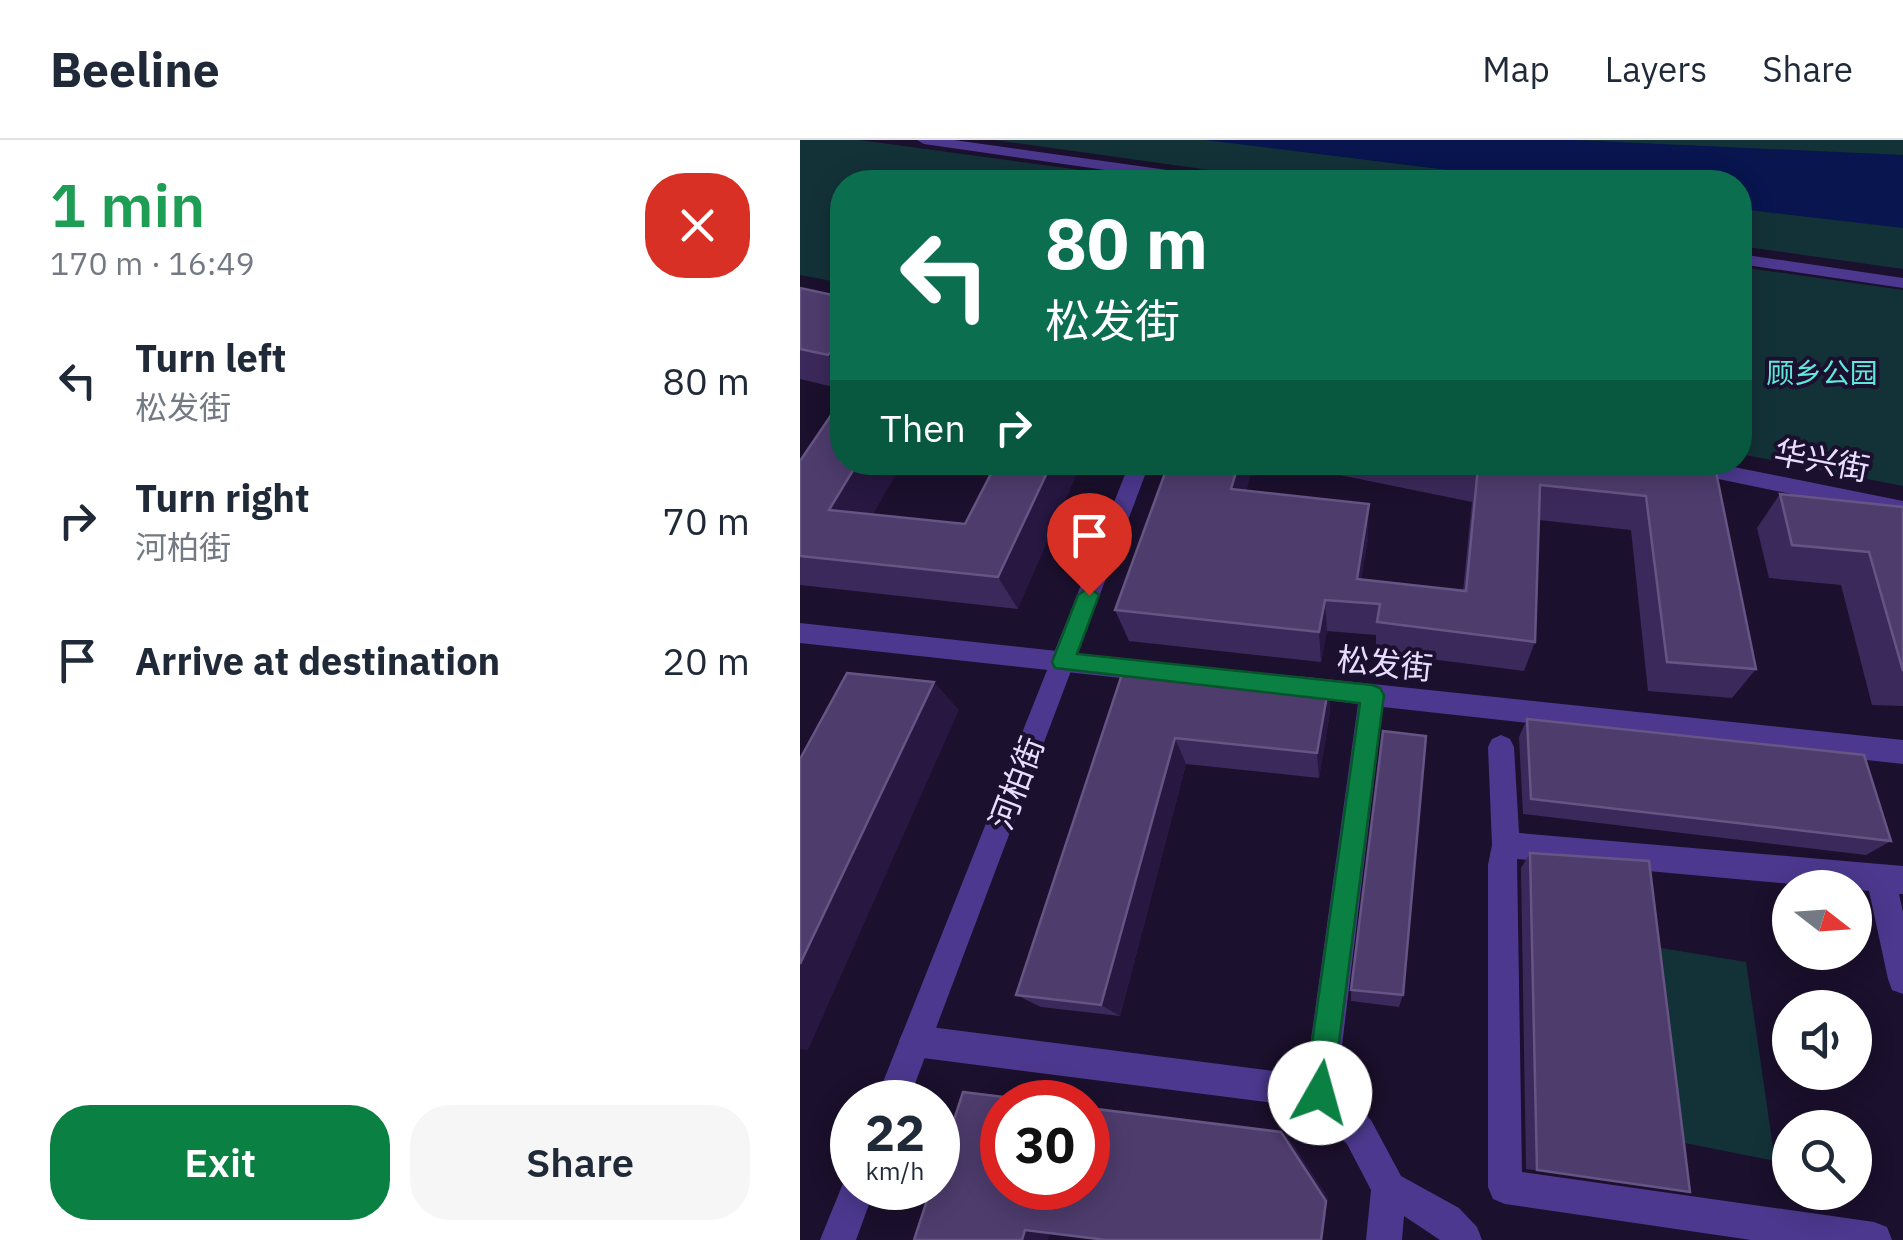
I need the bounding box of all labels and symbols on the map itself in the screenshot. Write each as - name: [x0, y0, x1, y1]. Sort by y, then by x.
- park label: 顾乡公园: [1766, 354, 1878, 391]
- street label: 华兴街: [1771, 430, 1873, 490]
- pin: [1047, 493, 1132, 596]
- street label: 松发街: [1335, 637, 1435, 689]
- street label: 河柏街: [979, 731, 1053, 835]
- north arrow: [1772, 870, 1872, 970]
- position arrow: [1268, 1041, 1372, 1145]
- speed limit sign: 30: [980, 1080, 1110, 1210]

